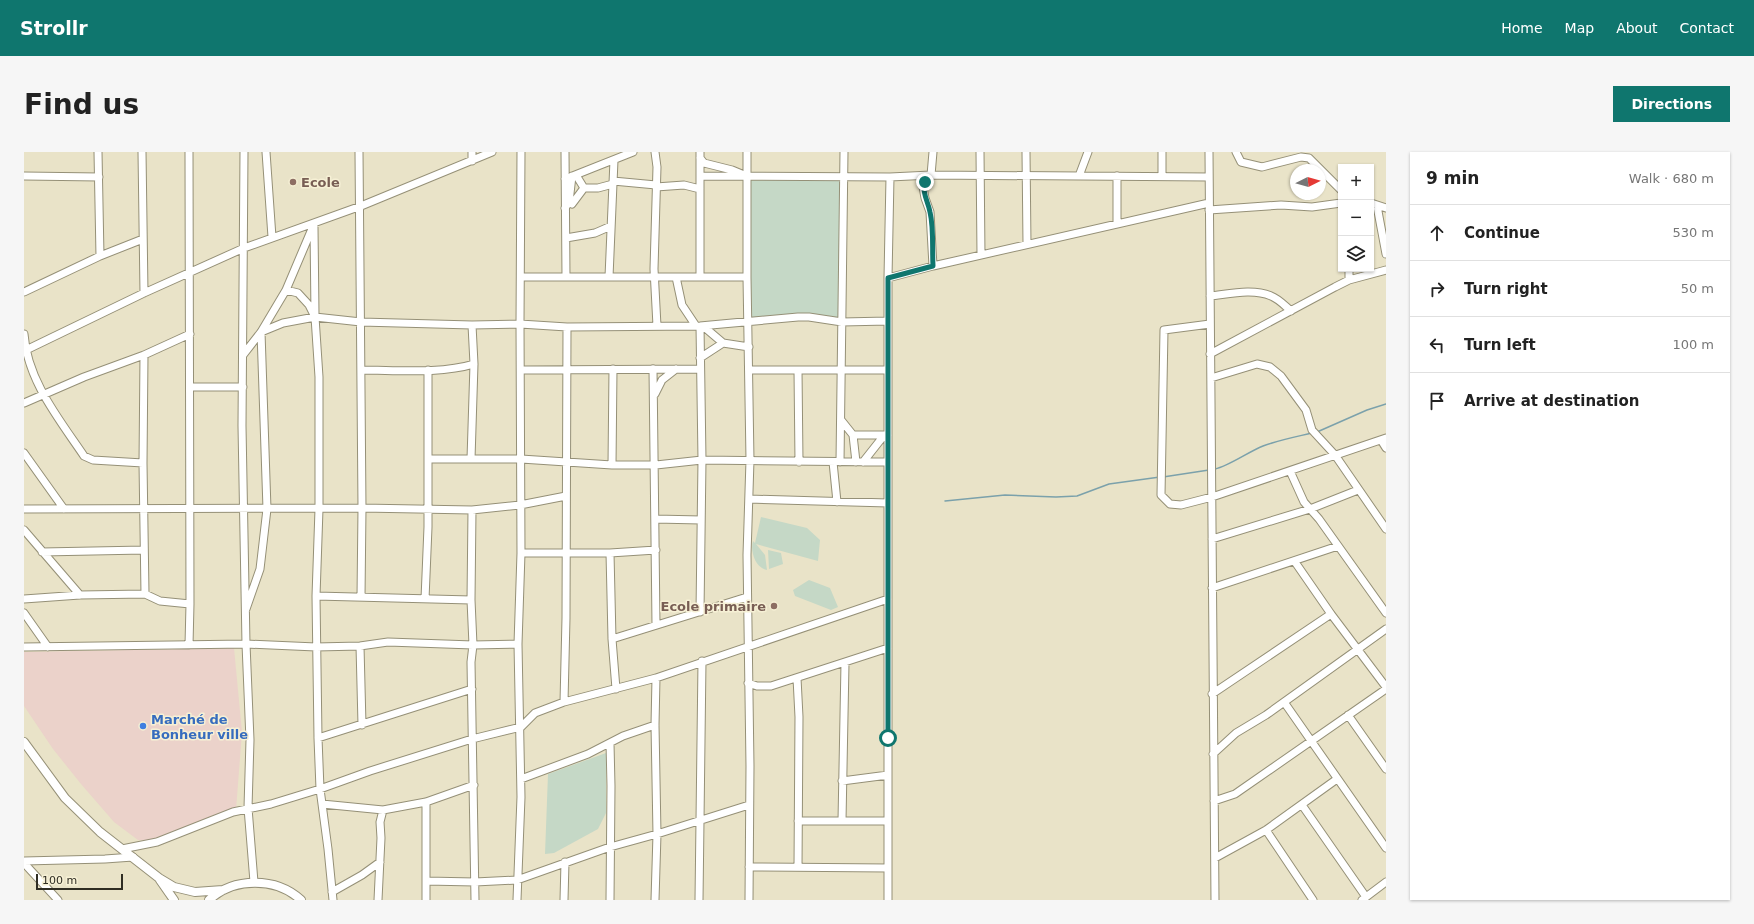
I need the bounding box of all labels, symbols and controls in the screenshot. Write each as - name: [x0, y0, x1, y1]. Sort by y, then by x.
- text: Strollr: [20, 17, 88, 39]
- text: Home: [1501, 20, 1543, 36]
- text: Map: [1565, 20, 1594, 36]
- text: About: [1616, 20, 1658, 36]
- text: Contact: [1680, 20, 1734, 36]
- button: Directions: [1613, 86, 1730, 122]
- text: Find us: [24, 88, 139, 121]
- north arrow: [1290, 164, 1326, 200]
- map controls: [1338, 164, 1374, 272]
- button: +: [1338, 164, 1374, 200]
- text: 9 min: [1426, 168, 1479, 188]
- text: Walk · 680 m: [1629, 171, 1714, 186]
- route end: [916, 173, 934, 191]
- place label: Ecole: [301, 175, 340, 190]
- marker: Ecole: [288, 177, 298, 187]
- button: −: [1338, 200, 1374, 236]
- icon: ahead: [1426, 222, 1448, 244]
- text: Continue: [1464, 224, 1540, 242]
- text: 530 m: [1672, 225, 1714, 240]
- button: layers: [1338, 236, 1374, 272]
- icon: right: [1426, 278, 1448, 300]
- text: Turn right: [1464, 280, 1548, 298]
- text: 50 m: [1681, 281, 1714, 296]
- icon: left: [1426, 334, 1448, 356]
- text: Turn left: [1464, 336, 1536, 354]
- text: 100 m: [1672, 337, 1714, 352]
- icon: arrive: [1426, 390, 1448, 412]
- text: Arrive at destination: [1464, 392, 1639, 410]
- place label: Ecole primaire: [661, 599, 766, 614]
- marker: Ecole primaire: [769, 601, 779, 611]
- place label: Marché de Bonheur ville: [151, 712, 248, 742]
- marker: Marché de Bonheur ville: [138, 721, 148, 731]
- route start: [879, 729, 897, 747]
- scale bar: [36, 872, 123, 891]
- text: 100 m: [42, 874, 77, 887]

